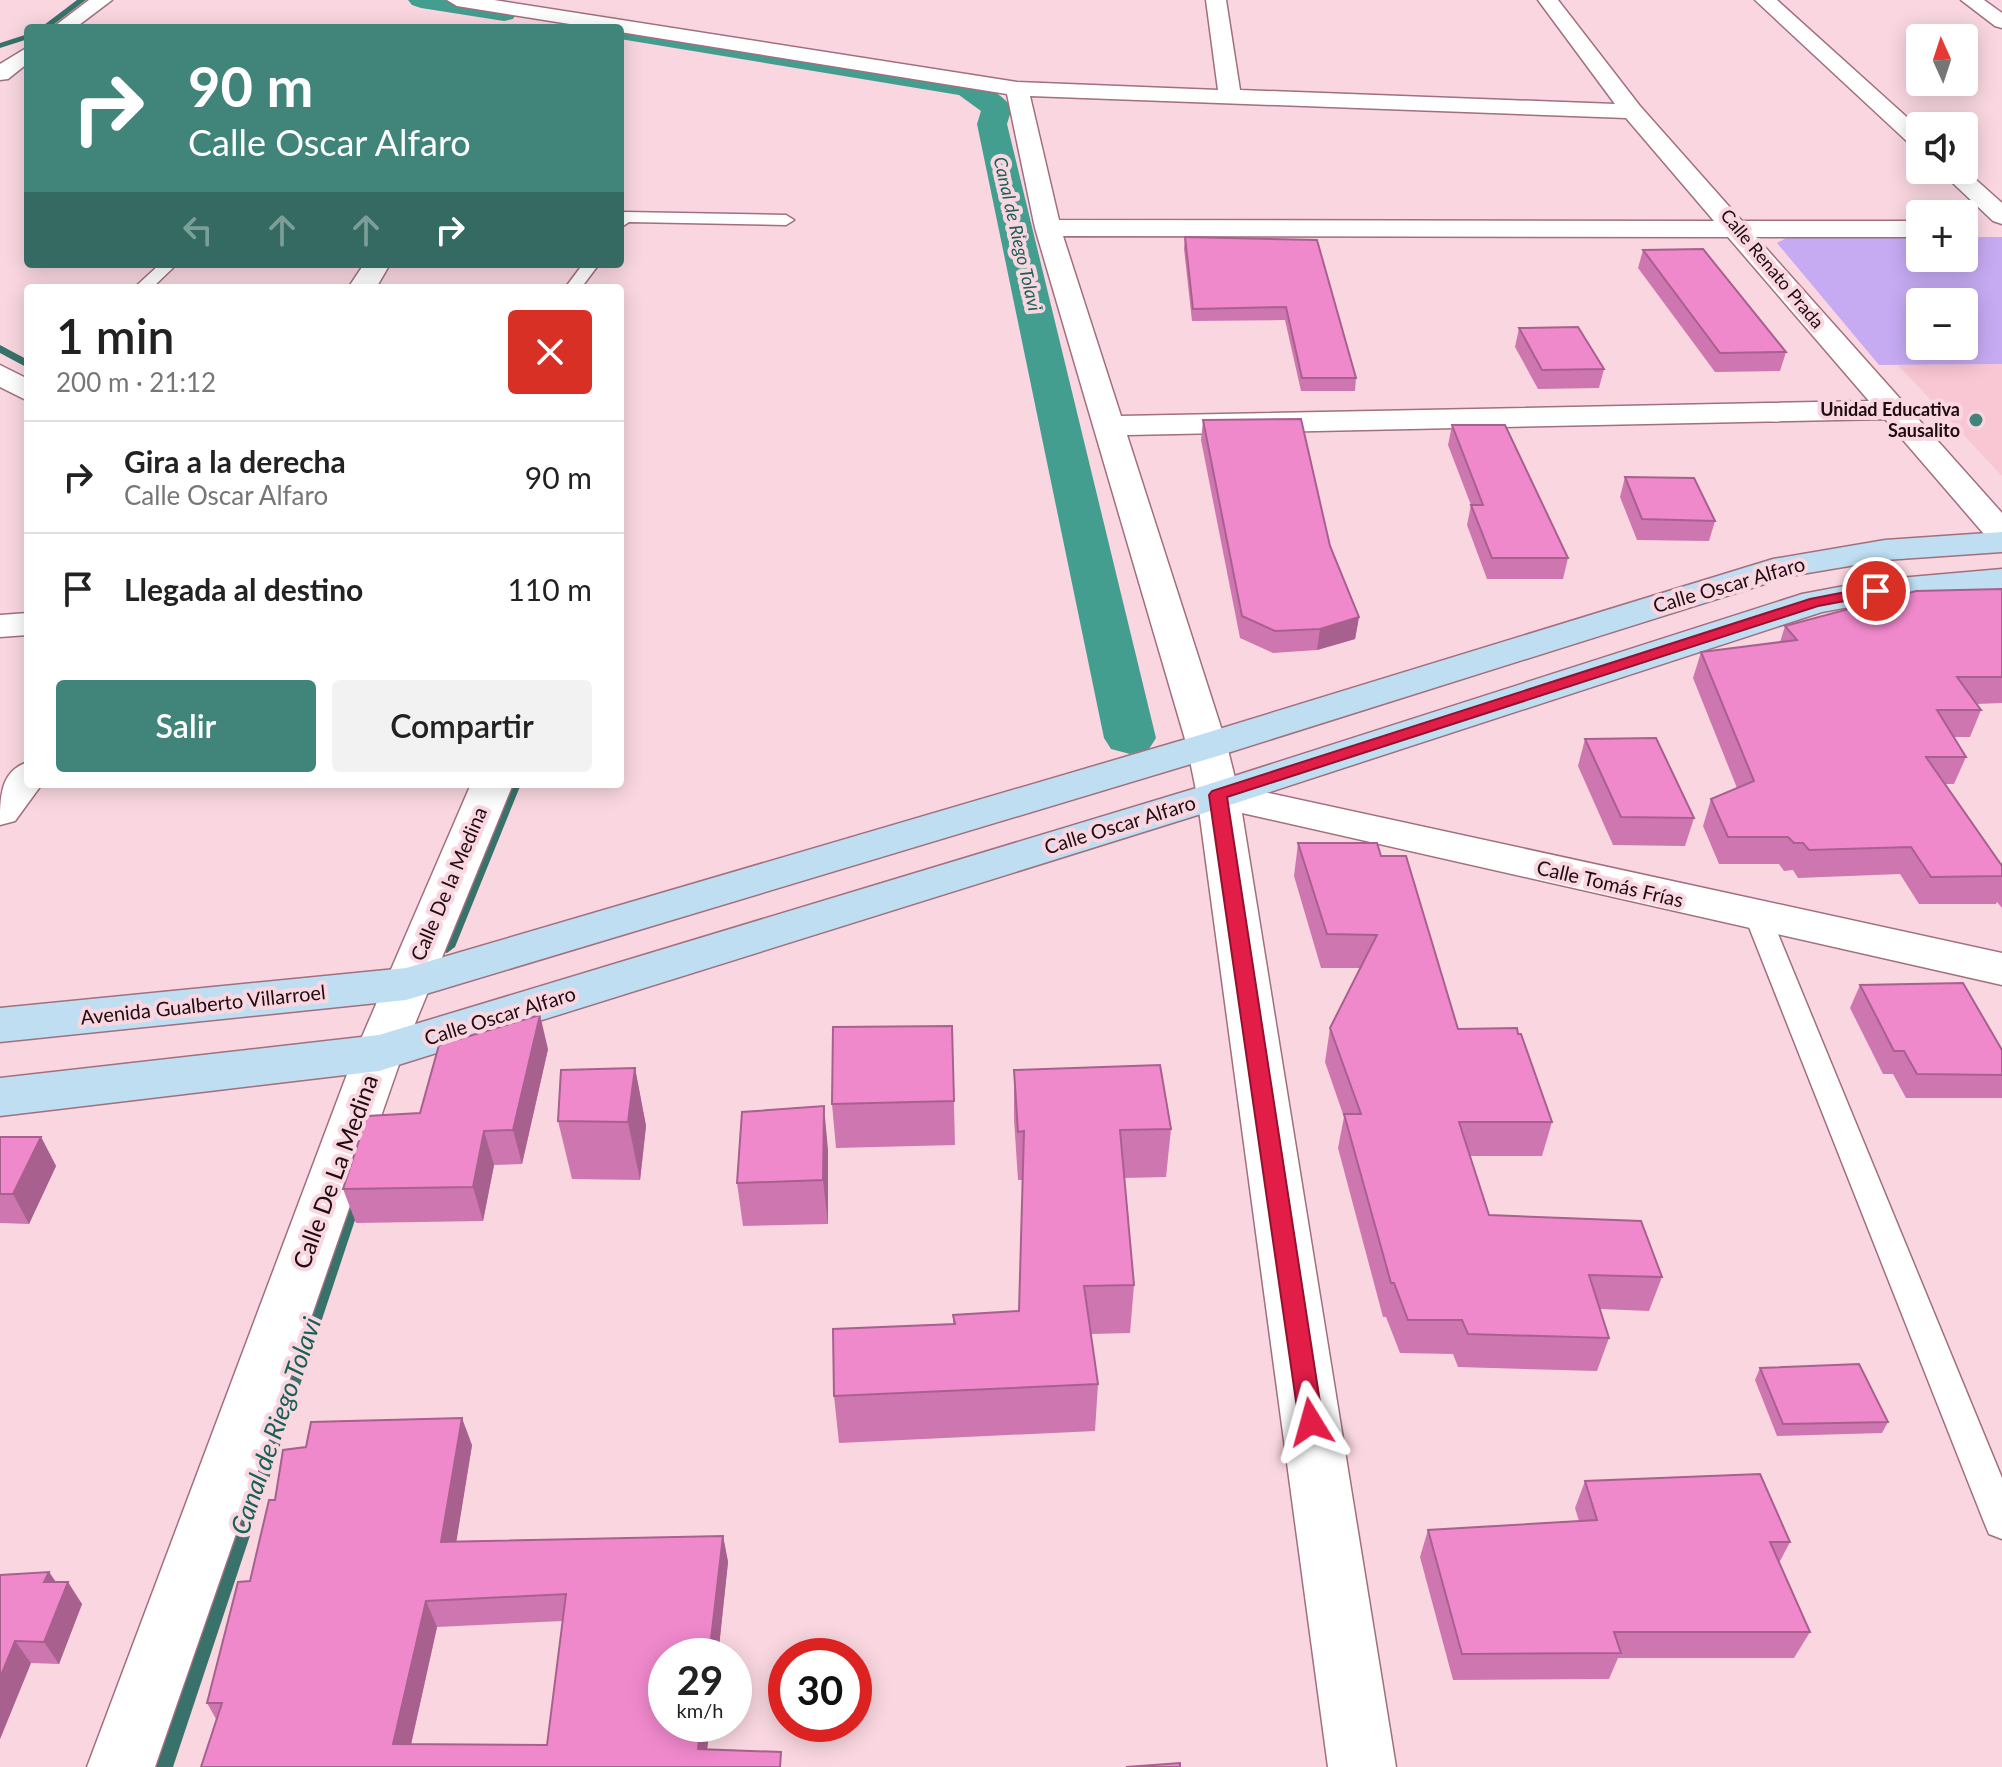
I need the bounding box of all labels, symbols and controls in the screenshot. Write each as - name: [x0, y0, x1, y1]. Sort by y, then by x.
- north arrow: [1906, 24, 1978, 96]
- map controls: [1906, 24, 1978, 360]
- text: 90 m: [188, 52, 313, 119]
- icon: right: [56, 56, 160, 160]
- button: sound: [1906, 112, 1978, 184]
- text: Calle Oscar Alfaro: [188, 120, 471, 164]
- water label: Canal de Riego Tolavi: [990, 155, 1046, 313]
- button: +: [1906, 200, 1978, 272]
- street label: Calle Renato Prada: [1716, 204, 1829, 332]
- icon: left: [176, 208, 220, 252]
- icon: ahead: [260, 208, 304, 252]
- icon: ahead: [344, 208, 388, 252]
- icon: right: [428, 208, 472, 252]
- button: −: [1906, 288, 1978, 360]
- text: 1 min: [56, 307, 174, 364]
- button: close: [508, 310, 592, 394]
- text: 200 m · 21:12: [56, 366, 216, 398]
- place label: Unidad Educativa Sausalito: [1820, 398, 1960, 441]
- marker: Unidad Educativa Sausalito: [1967, 411, 1985, 429]
- text: Gira a la derecha: [124, 443, 346, 479]
- icon: right: [56, 455, 100, 499]
- text: 90 m: [525, 459, 592, 495]
- text: Calle Oscar Alfaro: [124, 479, 328, 511]
- street label: Calle Oscar Alfaro: [1650, 551, 1808, 617]
- pin: [1842, 557, 1910, 625]
- icon: arrive: [56, 567, 100, 611]
- icon: arrive: [1854, 569, 1898, 613]
- text: Llegada al destino: [124, 571, 363, 607]
- text: 110 m: [507, 571, 592, 607]
- button: Salir: [56, 680, 316, 772]
- button: Compartir: [332, 680, 592, 772]
- street label: Calle Oscar Alfaro: [1041, 790, 1198, 858]
- street label: Calle De la Medina: [405, 803, 491, 964]
- street label: Calle Tomás Frías: [1535, 854, 1686, 912]
- street label: Avenida Gualberto Villarroel: [79, 979, 327, 1029]
- street label: Calle Oscar Alfaro: [421, 981, 578, 1049]
- street label: Calle De La Medina: [286, 1070, 383, 1273]
- water label: Canal de Riego Tolavi: [223, 1313, 327, 1538]
- position arrow: [1269, 1380, 1353, 1464]
- speed limit sign: 30: [768, 1638, 872, 1742]
- text: 29: [677, 1656, 723, 1704]
- text: km/h: [677, 1698, 723, 1722]

